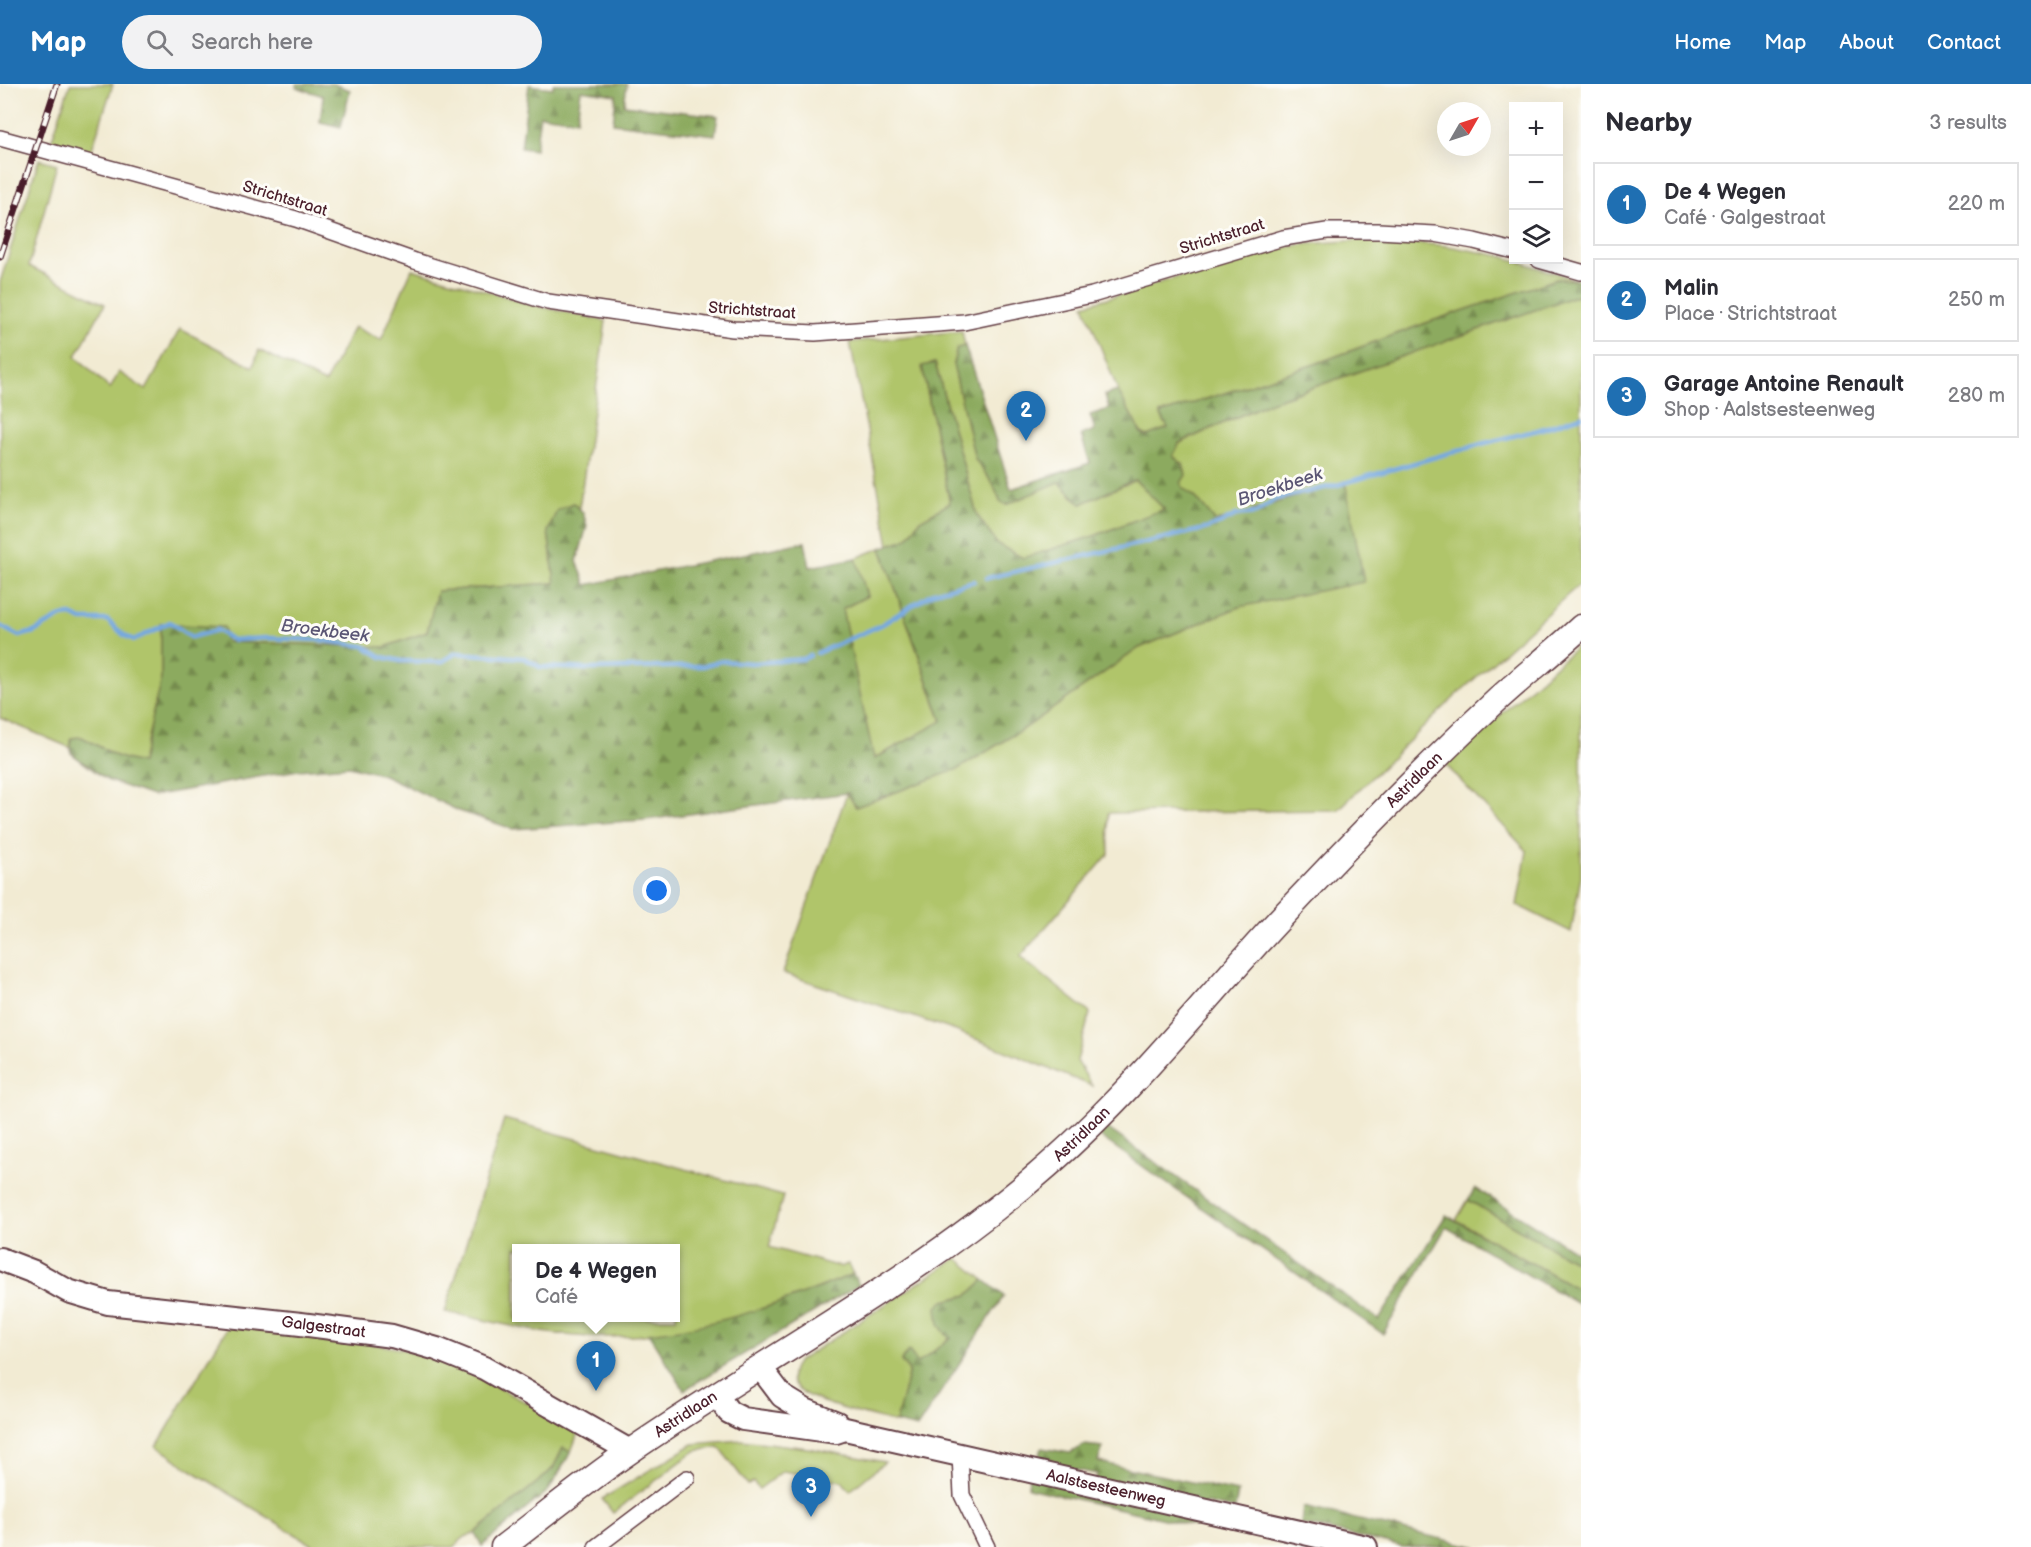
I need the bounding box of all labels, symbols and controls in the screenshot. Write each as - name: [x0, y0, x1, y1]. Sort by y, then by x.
- search box: [122, 15, 542, 69]
- text: Map: [30, 26, 86, 59]
- icon: search: [143, 26, 176, 59]
- text: Search here: [191, 29, 313, 56]
- text: Home: [1674, 30, 1731, 55]
- text: Map: [1764, 30, 1806, 55]
- text: About: [1839, 30, 1894, 55]
- text: Contact: [1927, 30, 2001, 55]
- north arrow: [1437, 102, 1491, 156]
- map controls: [1509, 102, 1563, 264]
- button: +: [1509, 102, 1563, 156]
- text: Nearby: [1605, 108, 1692, 139]
- text: 3 results: [1929, 111, 2007, 135]
- button: −: [1509, 156, 1563, 210]
- street label: Strichtstraat: [240, 177, 330, 221]
- text: De 4 Wegen: [1664, 179, 1786, 206]
- text: 1: [1622, 192, 1631, 216]
- text: 220 m: [1948, 192, 2005, 216]
- text: Café · Galgestraat: [1664, 206, 1826, 230]
- button: layers: [1509, 210, 1563, 264]
- street label: Strichtstraat: [1177, 215, 1267, 259]
- text: Malin: [1664, 275, 1719, 302]
- text: 2: [1621, 288, 1632, 312]
- text: 250 m: [1948, 288, 2005, 312]
- street label: Strichtstraat: [708, 298, 796, 324]
- text: Place · Strichtstraat: [1664, 302, 1837, 326]
- text: Garage Antoine Renault: [1664, 371, 1904, 398]
- text: 3: [1621, 384, 1632, 408]
- text: 280 m: [1948, 384, 2005, 408]
- pin: 2: [1006, 392, 1046, 441]
- text: Shop · Aalstsesteenweg: [1664, 398, 1875, 422]
- water label: Broekbeek: [1235, 463, 1326, 511]
- water label: Broekbeek: [280, 615, 371, 647]
- street label: Astridlaan: [1382, 748, 1446, 812]
- your location: [642, 876, 671, 905]
- street label: Astridlaan: [1050, 1103, 1114, 1166]
- popup: [512, 1244, 680, 1322]
- text: De 4 Wegen: [535, 1258, 657, 1285]
- text: Café: [535, 1285, 578, 1309]
- street label: Galgestraat: [281, 1312, 367, 1342]
- pin: 1: [576, 1342, 616, 1391]
- street label: Astridlaan: [651, 1387, 721, 1442]
- street label: Aalstsesteenweg: [1044, 1465, 1167, 1511]
- pin: 3: [792, 1468, 830, 1517]

